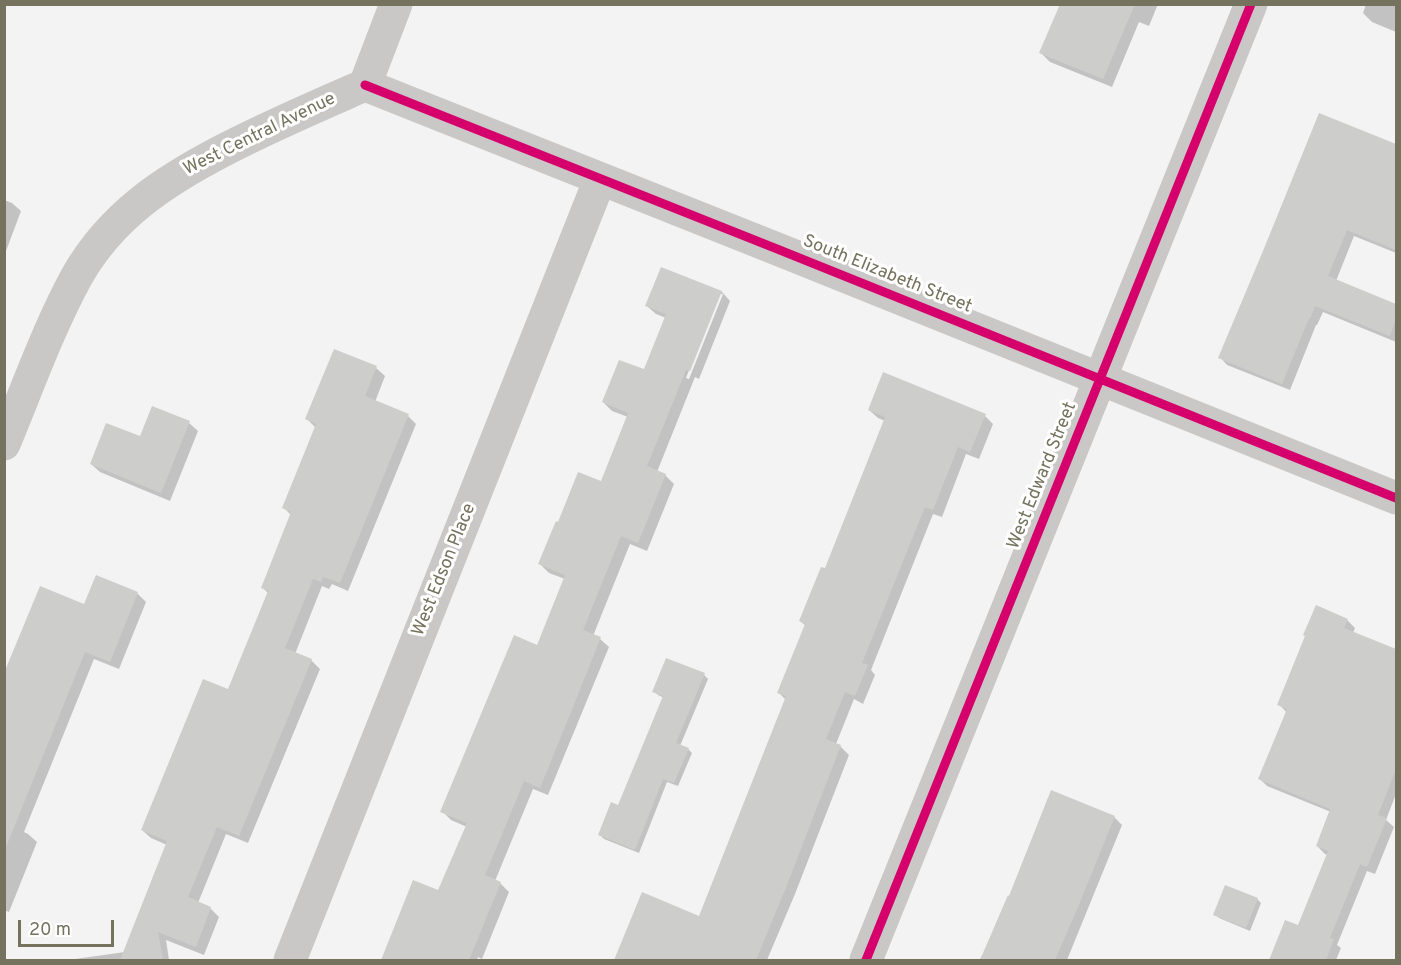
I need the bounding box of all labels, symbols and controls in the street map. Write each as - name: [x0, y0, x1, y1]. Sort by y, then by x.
- street label: West Central Avenue: [181, 89, 339, 181]
- street label: South Elizabeth Street: [799, 231, 975, 319]
- street label: West Edward Street: [1004, 399, 1082, 553]
- street label: West Edson Place: [409, 501, 481, 639]
- scale bar: [21, 908, 117, 946]
- text: 20 m: [29, 919, 71, 942]

